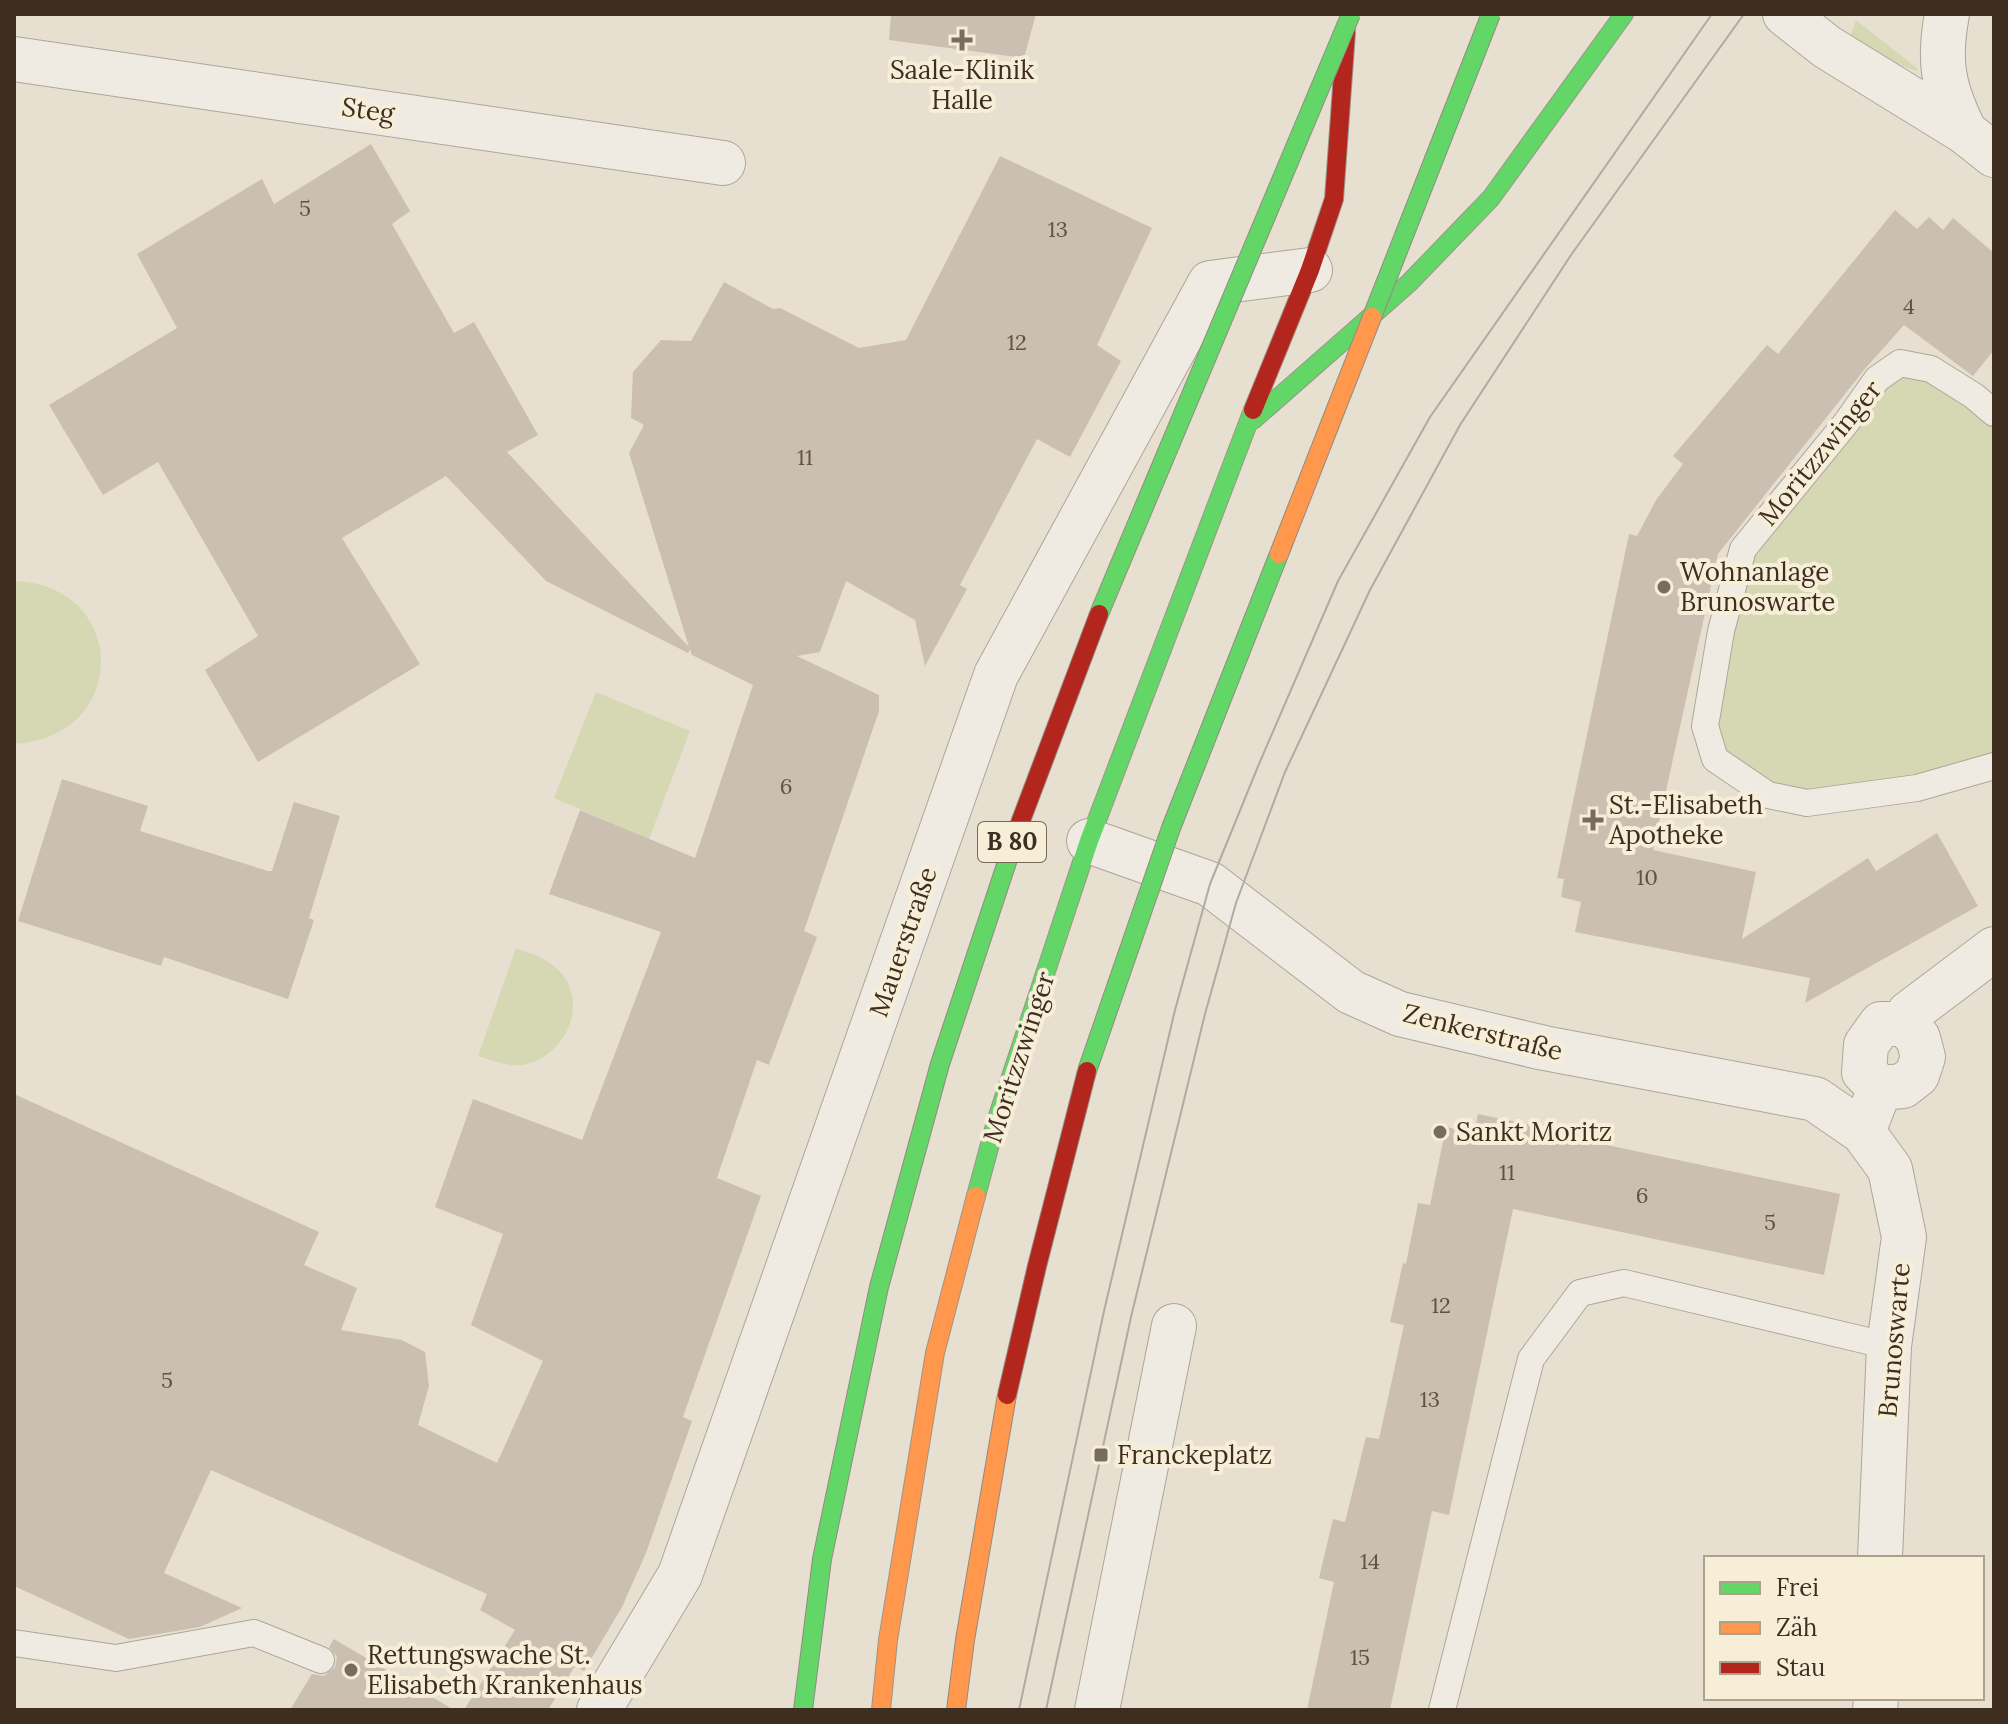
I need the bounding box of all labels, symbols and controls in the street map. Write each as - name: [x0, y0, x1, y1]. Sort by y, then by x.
- marker: Saale-Klinik Halle: [951, 29, 973, 51]
- place label: Saale-Klinik Halle: [890, 53, 1034, 116]
- street label: Steg: [339, 89, 397, 130]
- house number: 5: [299, 194, 311, 222]
- house number: 13: [1048, 215, 1068, 243]
- house number: 4: [1903, 292, 1915, 320]
- house number: 12: [1007, 328, 1027, 356]
- street label: Moritzzwinger: [1751, 373, 1889, 532]
- house number: 11: [797, 443, 813, 471]
- place label: Wohnanlage Brunoswarte: [1680, 555, 1835, 618]
- marker: Wohnanlage Brunoswarte: [1655, 578, 1673, 596]
- house number: 6: [780, 772, 792, 800]
- place label: St.-Elisabeth Apotheke: [1608, 788, 1763, 851]
- marker: St.-Elisabeth Apotheke: [1584, 811, 1602, 829]
- road number: B 80: [978, 822, 1046, 862]
- street label: Mauerstraße: [861, 863, 944, 1021]
- house number: 10: [1636, 863, 1658, 891]
- street label: Moritzzwinger: [975, 966, 1062, 1147]
- street label: Zenkerstraße: [1400, 996, 1566, 1067]
- place label: Sankt Moritz: [1456, 1115, 1612, 1148]
- marker: Sankt Moritz: [1431, 1123, 1449, 1141]
- house number: 11: [1499, 1158, 1515, 1186]
- house number: 6: [1636, 1181, 1648, 1209]
- house number: 5: [1764, 1208, 1776, 1236]
- street label: Brunoswarte: [1870, 1261, 1917, 1419]
- house number: 12: [1431, 1291, 1451, 1319]
- house number: 5: [161, 1366, 173, 1394]
- house number: 13: [1420, 1385, 1440, 1413]
- place label: Franckeplatz: [1117, 1438, 1272, 1471]
- marker: Franckeplatz: [1092, 1446, 1110, 1464]
- house number: 14: [1360, 1547, 1380, 1575]
- legend: [1704, 1556, 1984, 1700]
- text: Frei: [1776, 1572, 1819, 1603]
- text: Zäh: [1776, 1612, 1817, 1643]
- place label: Rettungswache St. Elisabeth Krankenhaus: [367, 1638, 643, 1701]
- house number: 15: [1350, 1643, 1370, 1671]
- text: Stau: [1776, 1652, 1825, 1683]
- marker: Rettungswache St. Elisabeth Krankenhaus: [342, 1661, 360, 1679]

